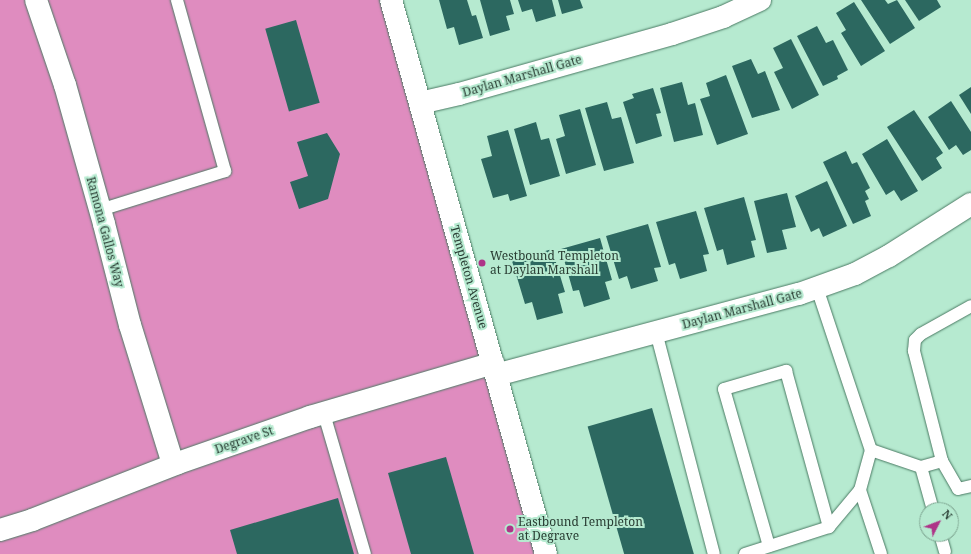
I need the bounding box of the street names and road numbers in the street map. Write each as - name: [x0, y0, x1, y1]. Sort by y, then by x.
- street label: Daylan Marshall Gate: [461, 52, 583, 100]
- street label: Ramona Gallos Way: [83, 175, 127, 289]
- street label: Templeton Avenue: [447, 224, 491, 330]
- street label: Daylan Marshall Gate: [681, 286, 803, 332]
- street label: Degrave St: [213, 423, 275, 457]

